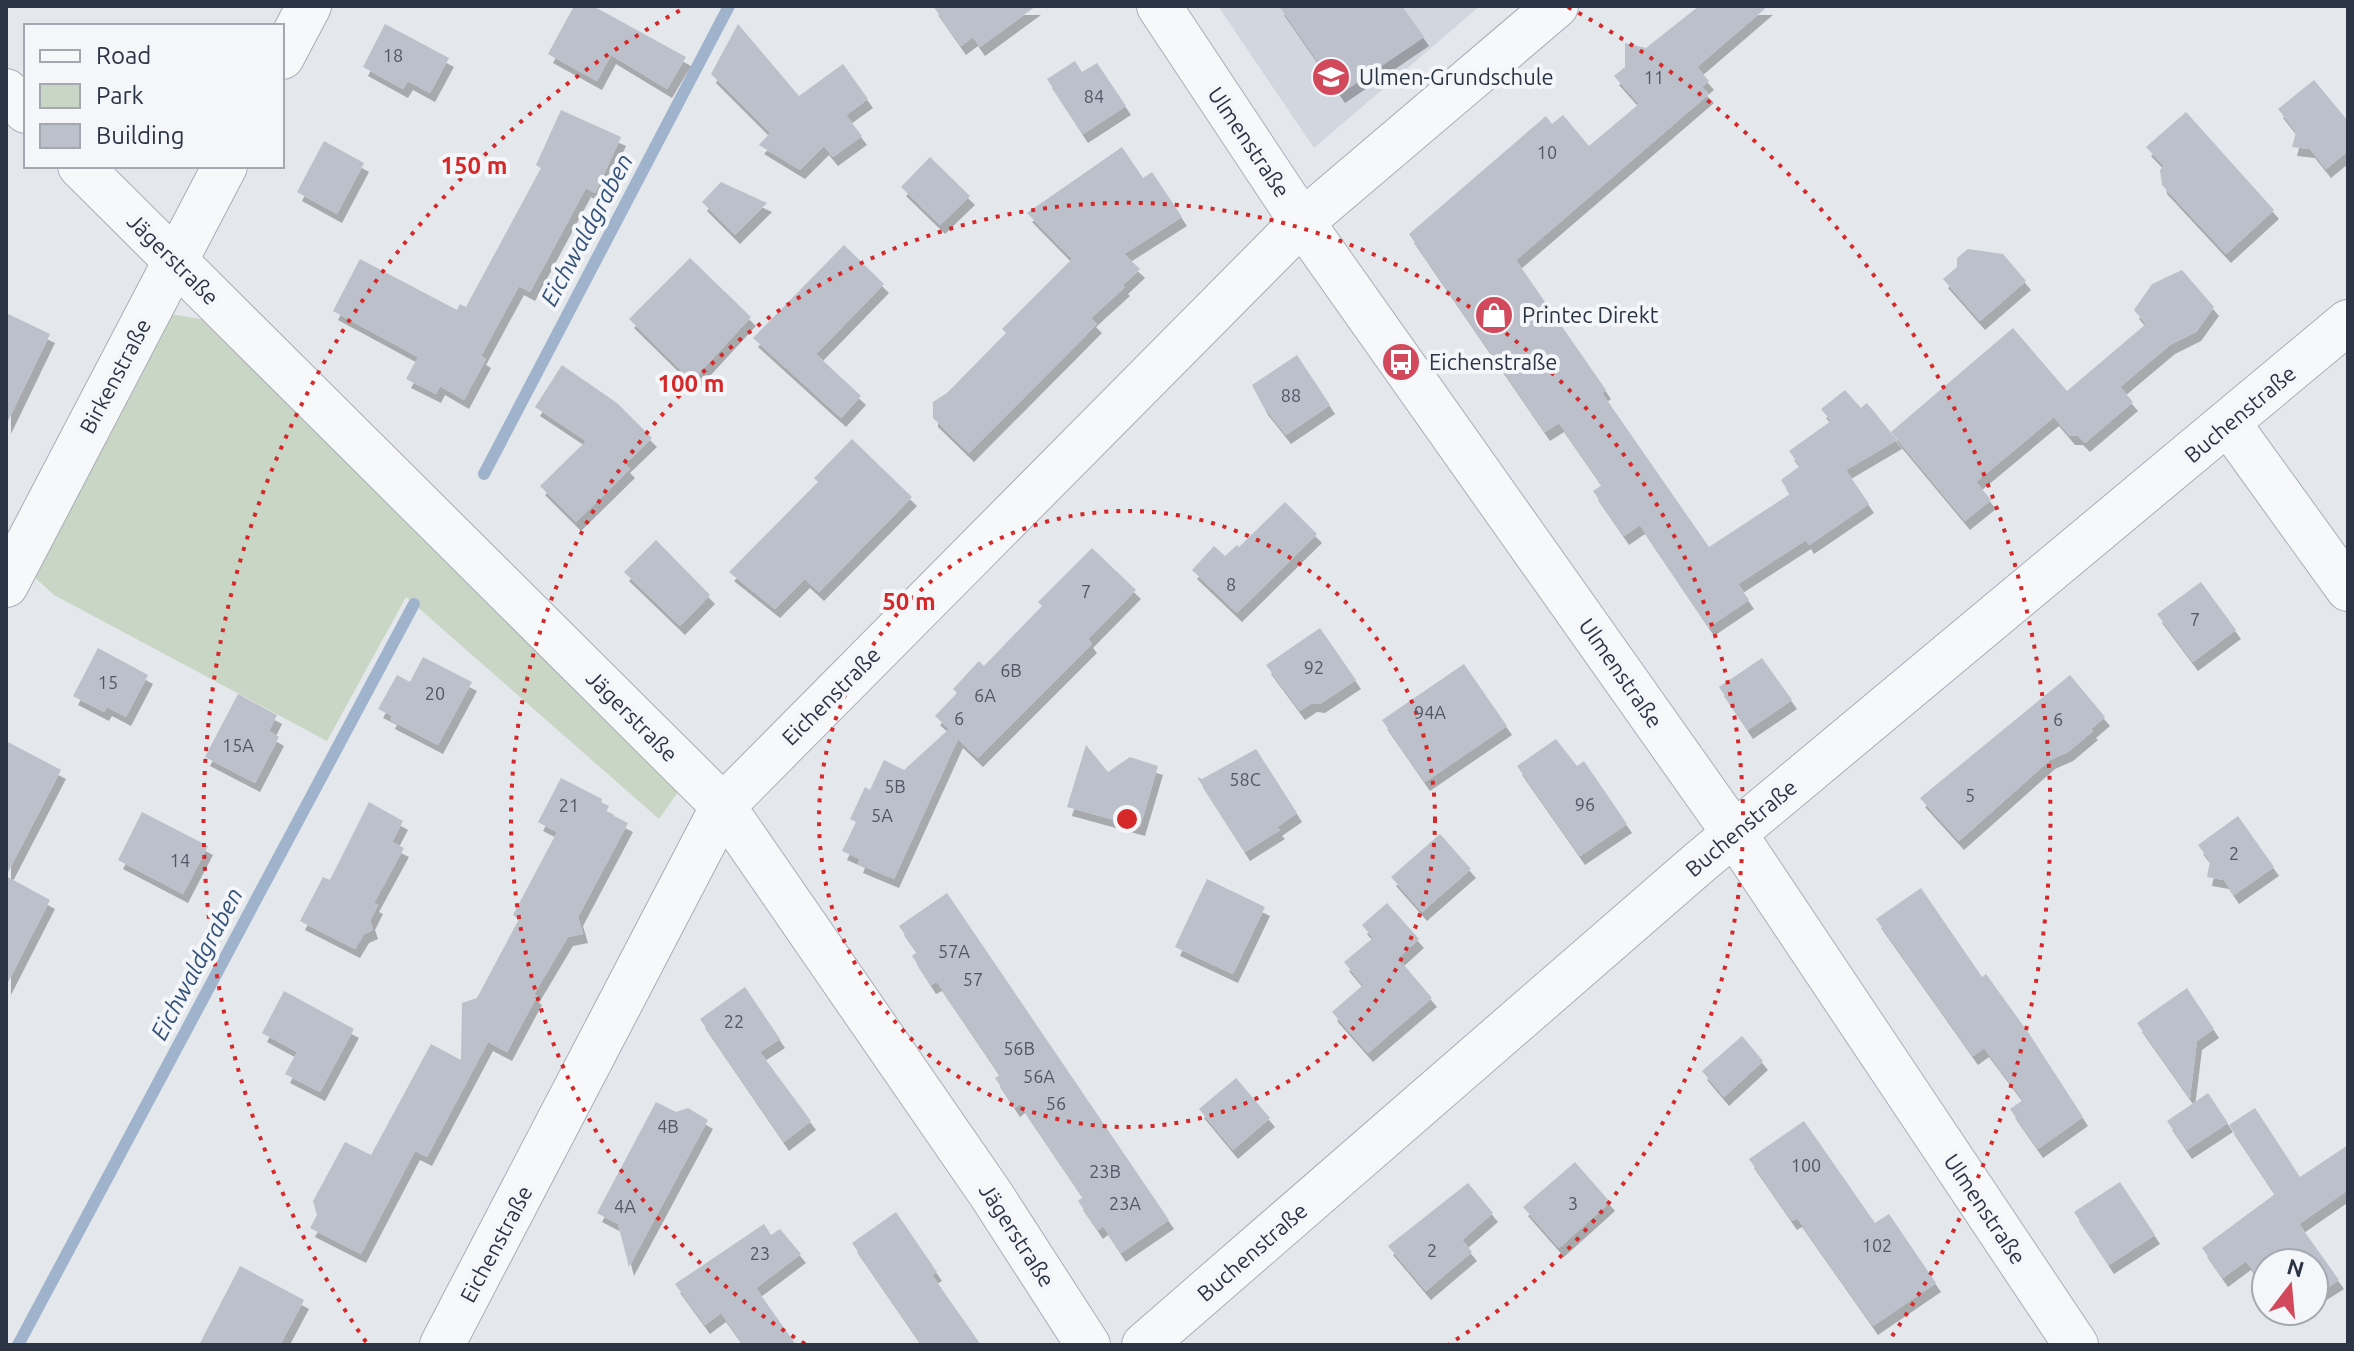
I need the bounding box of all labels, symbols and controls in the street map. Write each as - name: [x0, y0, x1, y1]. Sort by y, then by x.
- legend: [24, 24, 284, 168]
- text: Road: [96, 42, 151, 69]
- house number: 18: [383, 45, 403, 65]
- school or university icon: Ulmen-Grundschule: [1310, 56, 1352, 98]
- place label: Ulmen-Grundschule: [1359, 64, 1554, 89]
- house number: 11: [1644, 67, 1664, 87]
- text: Park: [96, 82, 144, 109]
- street label: Ulmenstraße: [1203, 82, 1295, 202]
- house number: 84: [1084, 86, 1104, 106]
- text: Building: [96, 122, 184, 149]
- house number: 10: [1537, 142, 1557, 162]
- water label: Eichwaldgraben: [535, 149, 638, 310]
- text: 150 m: [441, 152, 507, 179]
- street label: Jägerstraße: [123, 208, 224, 309]
- shop icon: Printec Direkt: [1473, 294, 1515, 336]
- place label: Printec Direkt: [1522, 302, 1659, 327]
- street label: Birkenstraße: [74, 314, 155, 437]
- bus stop icon: Eichenstraße: [1380, 341, 1422, 383]
- place label: Eichenstraße: [1429, 349, 1557, 374]
- street label: Buchenstraße: [2179, 360, 2300, 467]
- text: 100 m: [658, 370, 724, 397]
- house number: 88: [1281, 385, 1301, 405]
- house number: 8: [1226, 574, 1236, 594]
- house number: 7: [1081, 581, 1091, 601]
- text: 50 m: [882, 588, 936, 615]
- house number: 7: [2190, 609, 2200, 629]
- street label: Ulmenstraße: [1575, 613, 1668, 732]
- street label: Eichenstraße: [776, 641, 885, 750]
- house number: 92: [1304, 657, 1324, 677]
- house number: 6B: [1000, 660, 1022, 680]
- street label: Jägerstraße: [582, 665, 683, 766]
- house number: 15: [98, 672, 118, 692]
- house number: 20: [425, 683, 445, 703]
- house number: 6A: [974, 685, 996, 705]
- house number: 94A: [1414, 702, 1446, 722]
- house number: 6: [954, 708, 964, 728]
- house number: 6: [2053, 709, 2063, 729]
- house number: 15A: [222, 735, 254, 755]
- house number: 58C: [1229, 769, 1261, 789]
- street label: Buchenstraße: [1680, 774, 1801, 881]
- house number: 5B: [884, 776, 906, 796]
- house number: 5: [1965, 785, 1975, 805]
- house number: 96: [1575, 794, 1595, 814]
- house number: 21: [559, 795, 579, 815]
- house number: 5A: [871, 805, 893, 825]
- centre of rings: [1113, 805, 1141, 833]
- house number: 2: [2229, 843, 2239, 863]
- house number: 14: [170, 850, 190, 870]
- water label: Eichwaldgraben: [145, 883, 248, 1044]
- house number: 57A: [938, 941, 970, 961]
- house number: 57: [963, 969, 983, 989]
- house number: 22: [724, 1011, 744, 1031]
- house number: 56B: [1003, 1038, 1035, 1058]
- house number: 56A: [1023, 1066, 1055, 1086]
- house number: 56: [1046, 1093, 1066, 1113]
- house number: 4B: [657, 1116, 679, 1136]
- street label: Ulmenstraße: [1939, 1149, 2031, 1269]
- house number: 100: [1791, 1155, 1821, 1175]
- house number: 23B: [1089, 1161, 1121, 1181]
- street label: Jägerstraße: [975, 1178, 1060, 1291]
- street label: Eichenstraße: [454, 1181, 537, 1306]
- house number: 23A: [1109, 1193, 1141, 1213]
- house number: 3: [1568, 1193, 1578, 1213]
- house number: 4A: [614, 1196, 636, 1216]
- street label: Buchenstraße: [1192, 1197, 1312, 1306]
- house number: 102: [1862, 1235, 1892, 1255]
- house number: 2: [1427, 1240, 1437, 1260]
- house number: 23: [750, 1243, 770, 1263]
- north arrow: [2250, 1247, 2330, 1327]
- text: N: [2284, 1253, 2307, 1282]

